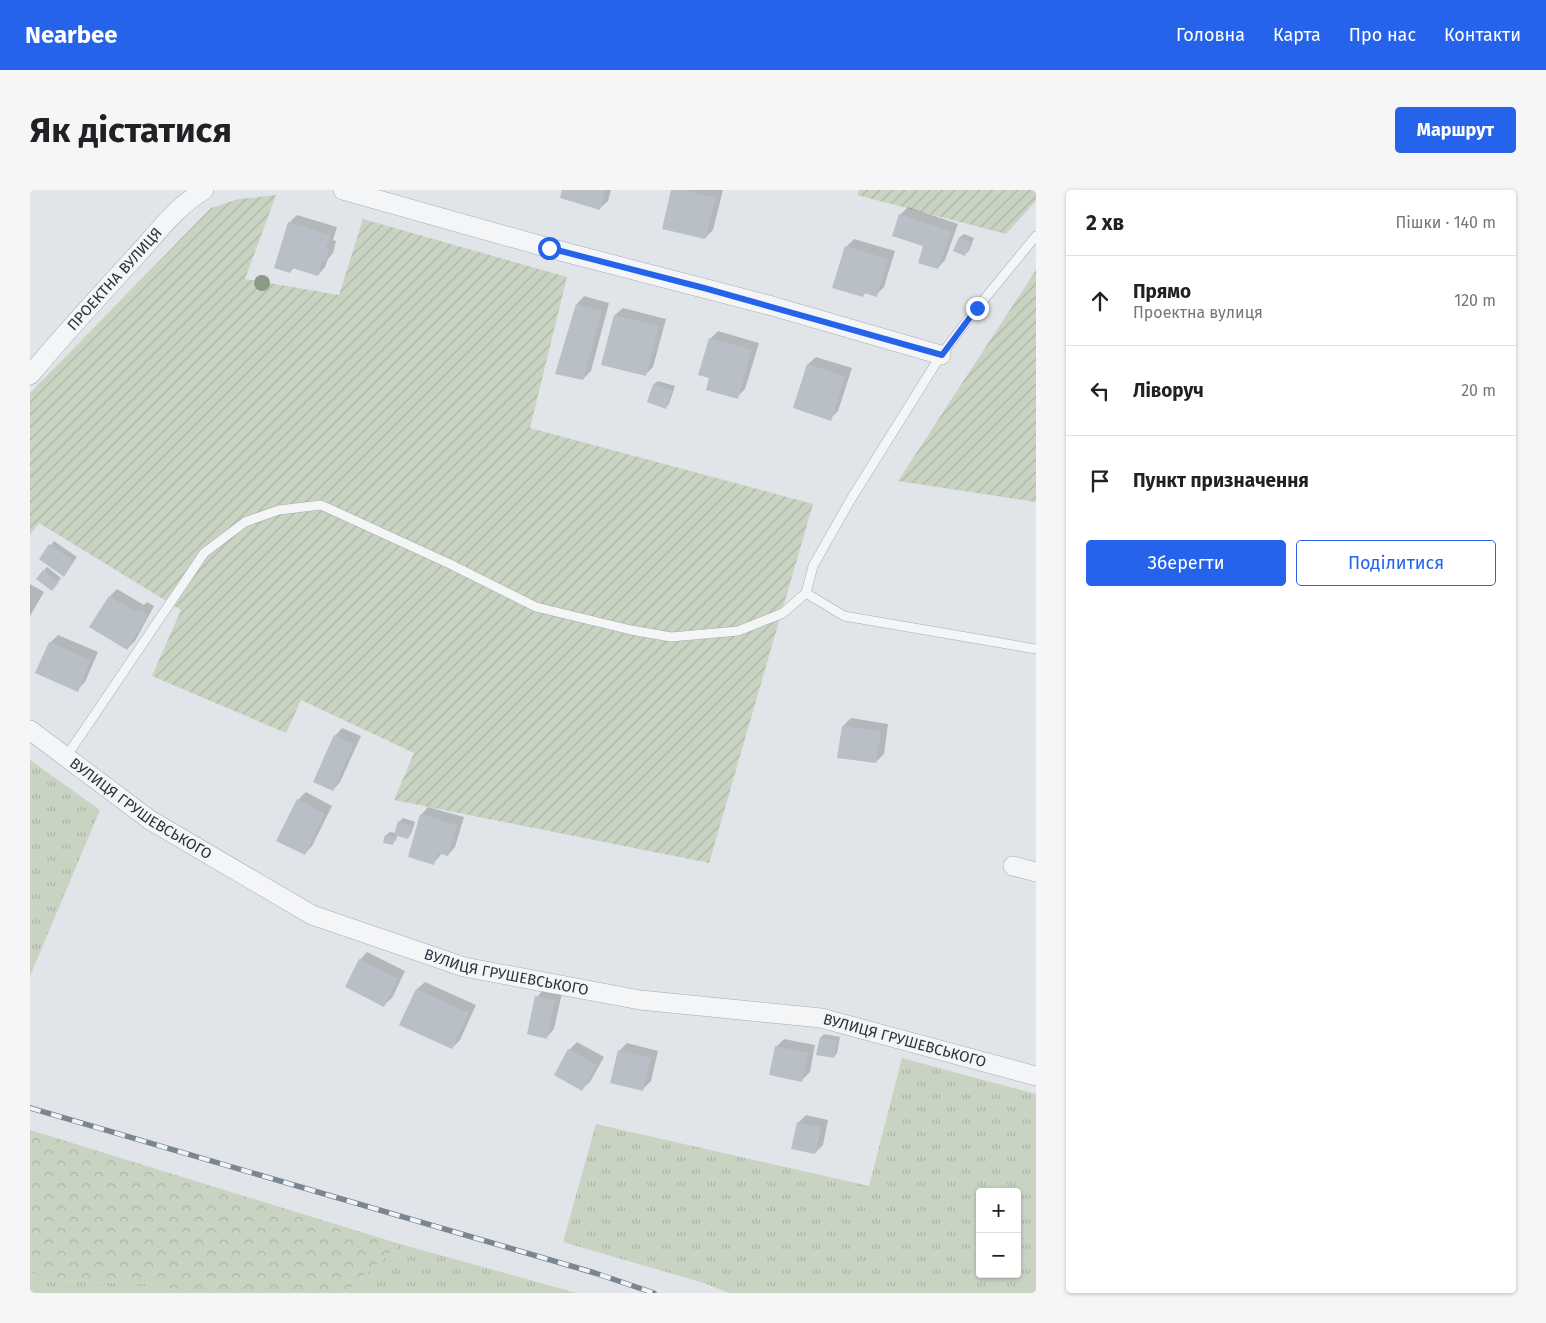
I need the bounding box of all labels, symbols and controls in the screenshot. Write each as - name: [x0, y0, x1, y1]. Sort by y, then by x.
- text: Nearbee: [25, 21, 118, 49]
- text: Головна: [1176, 24, 1245, 46]
- text: Карта: [1273, 24, 1321, 46]
- text: Про нас: [1349, 24, 1416, 46]
- text: Контакти: [1444, 24, 1521, 46]
- button: Маршрут: [1395, 107, 1516, 153]
- text: Як дістатися: [30, 109, 232, 151]
- text: 2 хв: [1086, 210, 1124, 236]
- text: Пішки · 140 m: [1395, 213, 1496, 232]
- street label: ПРОЕКТНА ВУЛИЦЯ: [64, 224, 166, 334]
- route start: [538, 237, 561, 260]
- text: Прямо: [1133, 280, 1191, 303]
- icon: ahead: [1086, 287, 1114, 315]
- text: 120 m: [1454, 291, 1496, 310]
- route end: [966, 297, 989, 320]
- text: Проектна вулиця: [1133, 303, 1263, 322]
- icon: left: [1086, 377, 1114, 405]
- text: Ліворуч: [1133, 379, 1204, 402]
- text: 20 m: [1461, 381, 1496, 400]
- icon: arrive: [1086, 467, 1114, 495]
- text: Пункт призначення: [1133, 469, 1309, 492]
- button: Зберегти: [1086, 540, 1286, 586]
- button: Поділитися: [1296, 540, 1496, 586]
- street label: ВУЛИЦЯ ГРУШЕВСЬКОГО: [66, 754, 215, 863]
- street label: ВУЛИЦЯ ГРУШЕВСЬКОГО: [422, 945, 590, 999]
- street label: ВУЛИЦЯ ГРУШЕВСЬКОГО: [821, 1010, 988, 1071]
- map controls: [976, 1188, 1021, 1278]
- button: +: [976, 1188, 1021, 1233]
- button: −: [976, 1233, 1021, 1278]

